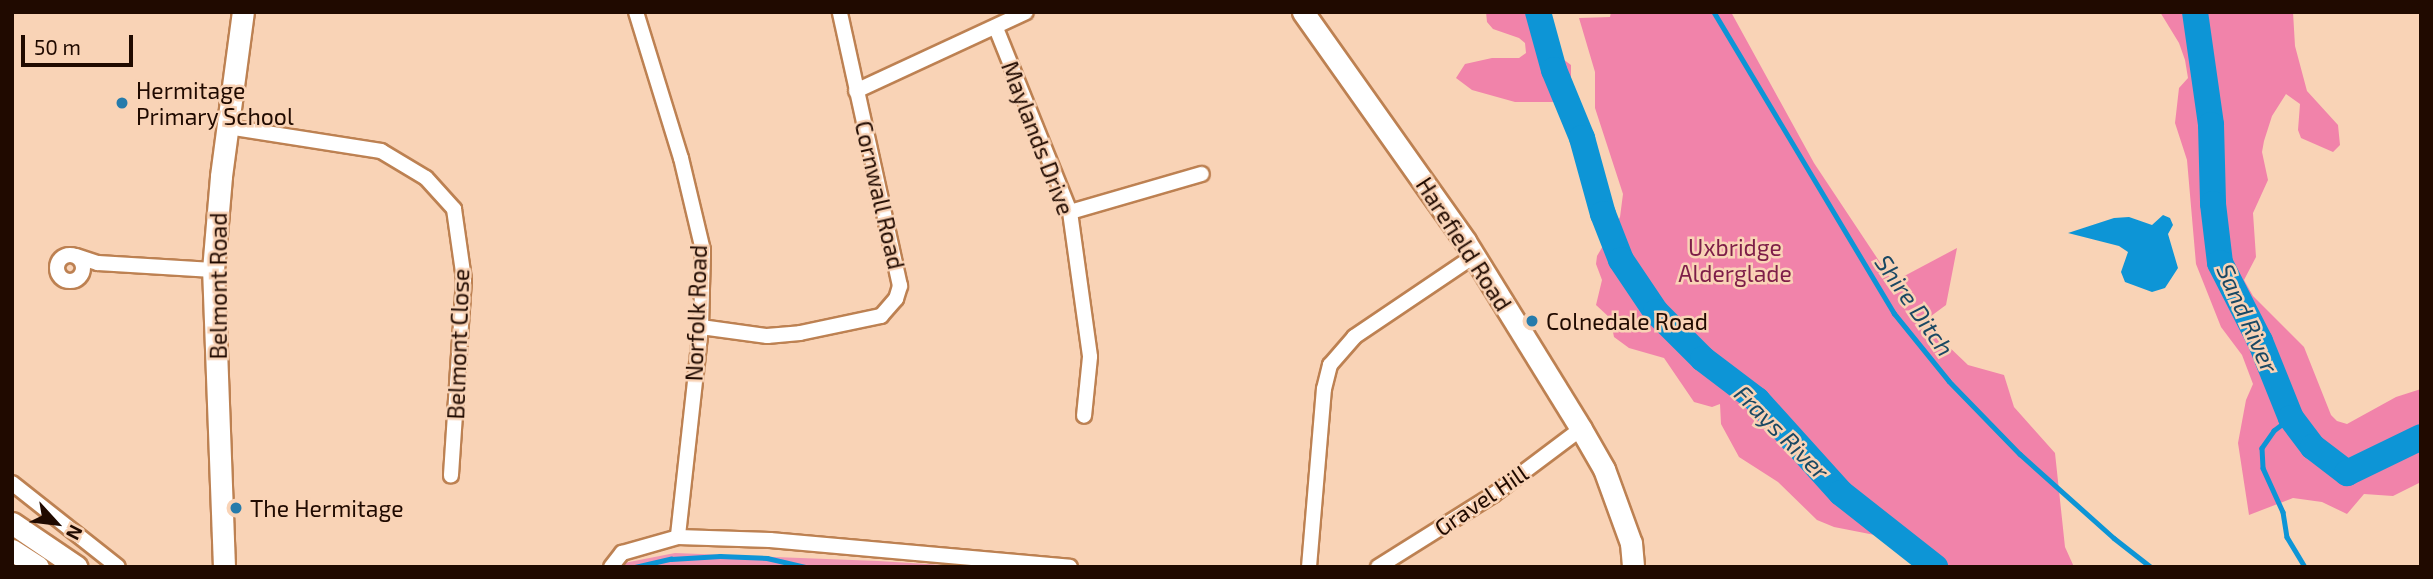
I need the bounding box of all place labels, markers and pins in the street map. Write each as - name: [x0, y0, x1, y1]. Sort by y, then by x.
- place label: Hermitage Primary School: [136, 76, 294, 130]
- marker: Hermitage Primary School: [114, 95, 130, 111]
- place label: Colnedale Road: [1546, 307, 1708, 335]
- marker: Colnedale Road: [1524, 313, 1540, 329]
- place label: The Hermitage: [250, 494, 403, 522]
- marker: The Hermitage: [228, 500, 244, 516]

